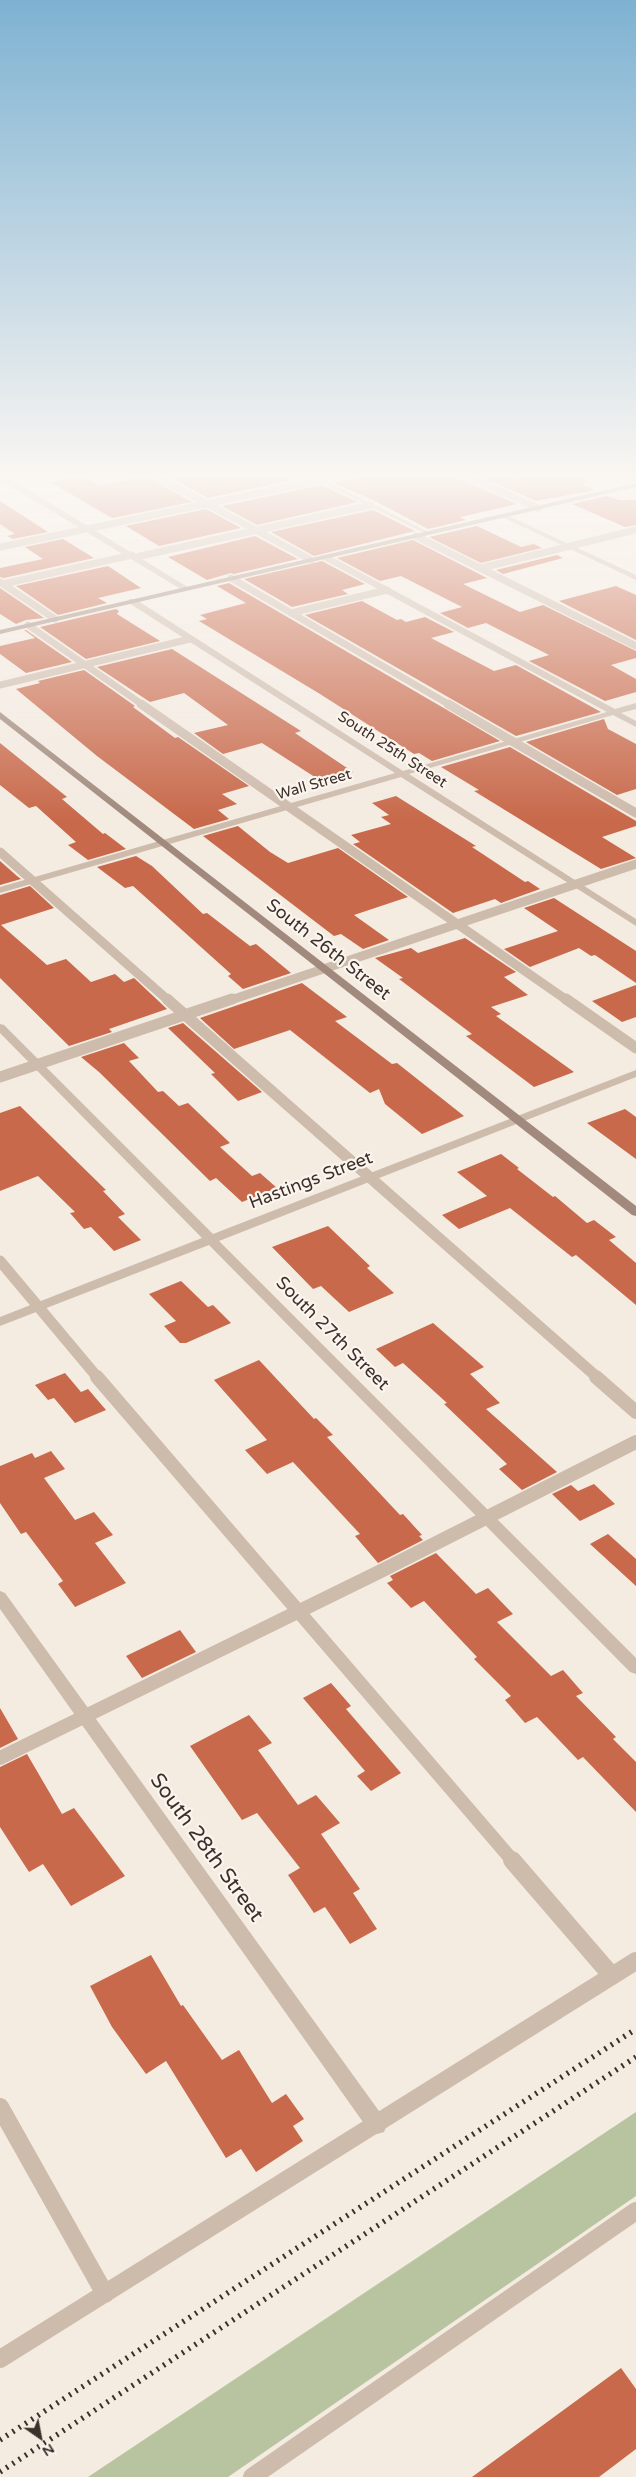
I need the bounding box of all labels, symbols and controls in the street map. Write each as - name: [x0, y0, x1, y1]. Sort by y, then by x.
- street label: South 25th Street: [334, 708, 450, 792]
- street label: Wall Street: [274, 766, 354, 804]
- street label: South 26th Street: [261, 895, 395, 1005]
- street label: Hastings Street: [246, 1147, 376, 1215]
- street label: South 27th Street: [271, 1273, 393, 1395]
- street label: South 28th Street: [144, 1769, 268, 1927]
- north arrow: [15, 2412, 65, 2462]
- text: N: [39, 2440, 58, 2460]

